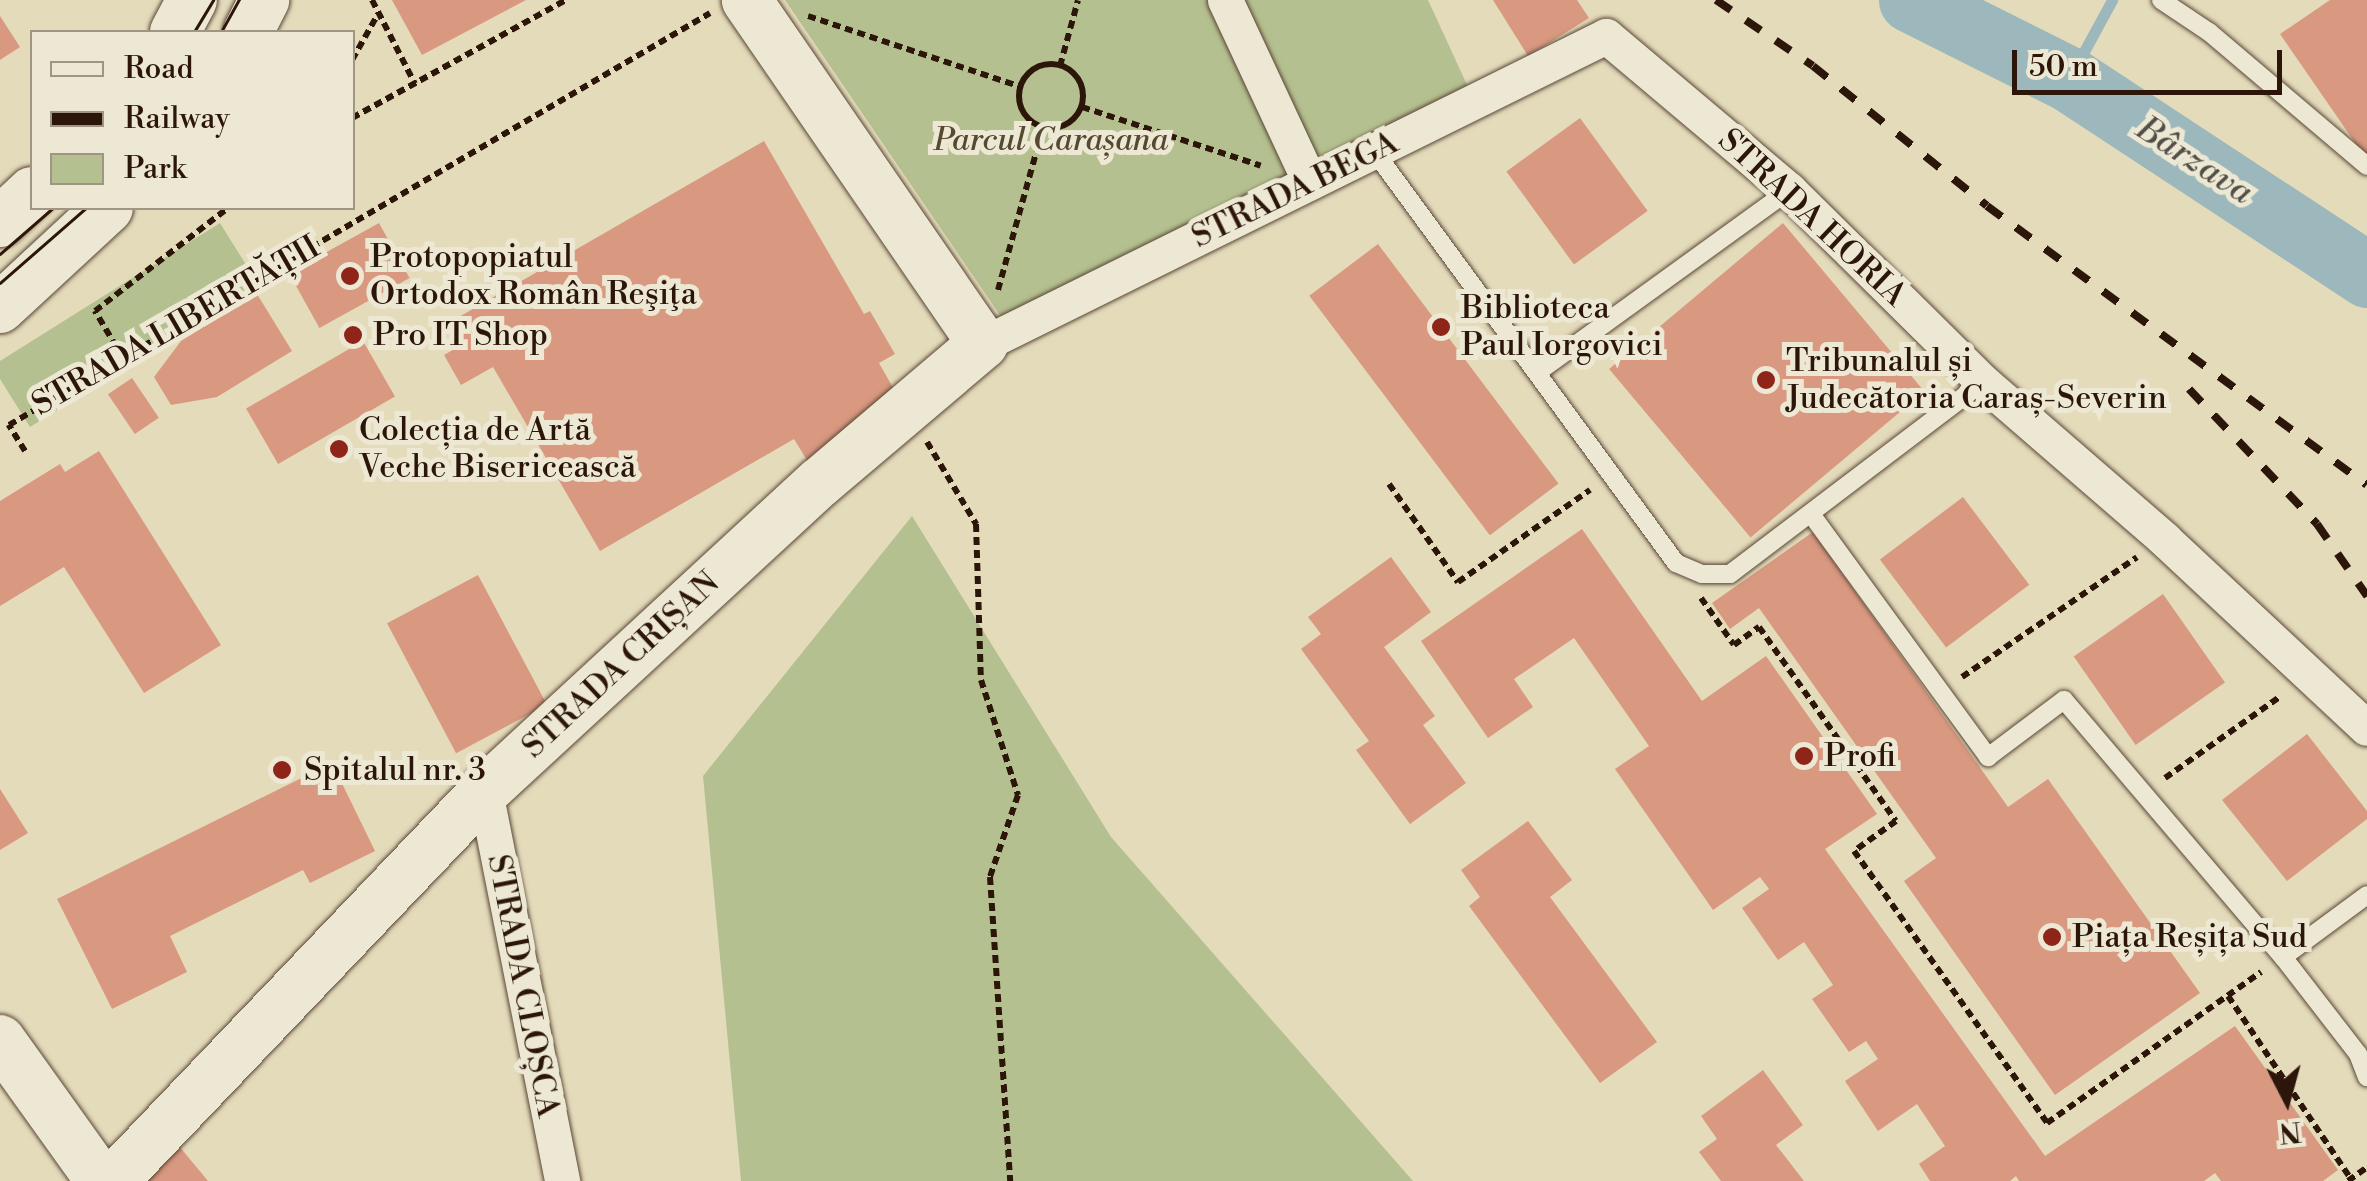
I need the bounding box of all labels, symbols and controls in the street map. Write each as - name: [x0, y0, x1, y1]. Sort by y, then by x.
- legend: [30, 30, 355, 210]
- scale bar: [2017, 30, 2287, 92]
- text: 50 m: [2029, 48, 2098, 86]
- text: Road: [124, 50, 194, 88]
- text: Railway: [124, 100, 230, 138]
- water label: Bârzava: [2128, 108, 2260, 214]
- park label: Parcul Carașana: [934, 121, 1168, 159]
- street label: STRADA HORIA: [1710, 121, 1914, 315]
- street label: STRADA BEGA: [1186, 123, 1404, 257]
- text: Park: [124, 150, 186, 188]
- street label: STRADA LIBERTĂȚII: [25, 228, 327, 424]
- place label: Protopopiatul Ortodox Român Reşiţa: [370, 239, 697, 314]
- marker: Protopopiatul Ortodox Român Reşiţa: [339, 265, 361, 287]
- place label: Biblioteca Paul Iorgovici: [1461, 290, 1663, 365]
- place label: Pro IT Shop: [373, 316, 548, 354]
- marker: Biblioteca Paul Iorgovici: [1430, 316, 1452, 338]
- marker: Pro IT Shop: [342, 324, 364, 346]
- place label: Tribunalul și Judecătoria Caraș-Severin: [1786, 343, 2167, 418]
- marker: Tribunalul și Judecătoria Caraș-Severin: [1755, 369, 1777, 391]
- place label: Colecția de Artă Veche Bisericească: [359, 412, 636, 487]
- marker: Colecția de Artă Veche Bisericească: [328, 438, 350, 460]
- street label: STRADA CRIȘAN: [514, 564, 728, 766]
- place label: Profi: [1824, 737, 1896, 775]
- marker: Profi: [1793, 745, 1815, 767]
- place label: Spitalul nr. 3: [304, 751, 486, 789]
- marker: Spitalul nr. 3: [269, 757, 295, 783]
- street label: STRADA CLOȘCA: [479, 851, 567, 1121]
- place label: Piața Reșița Sud: [2072, 918, 2307, 956]
- marker: Piața Reșița Sud: [2041, 926, 2063, 948]
- north arrow: [2237, 1051, 2337, 1151]
- text: N: [2277, 1113, 2303, 1150]

